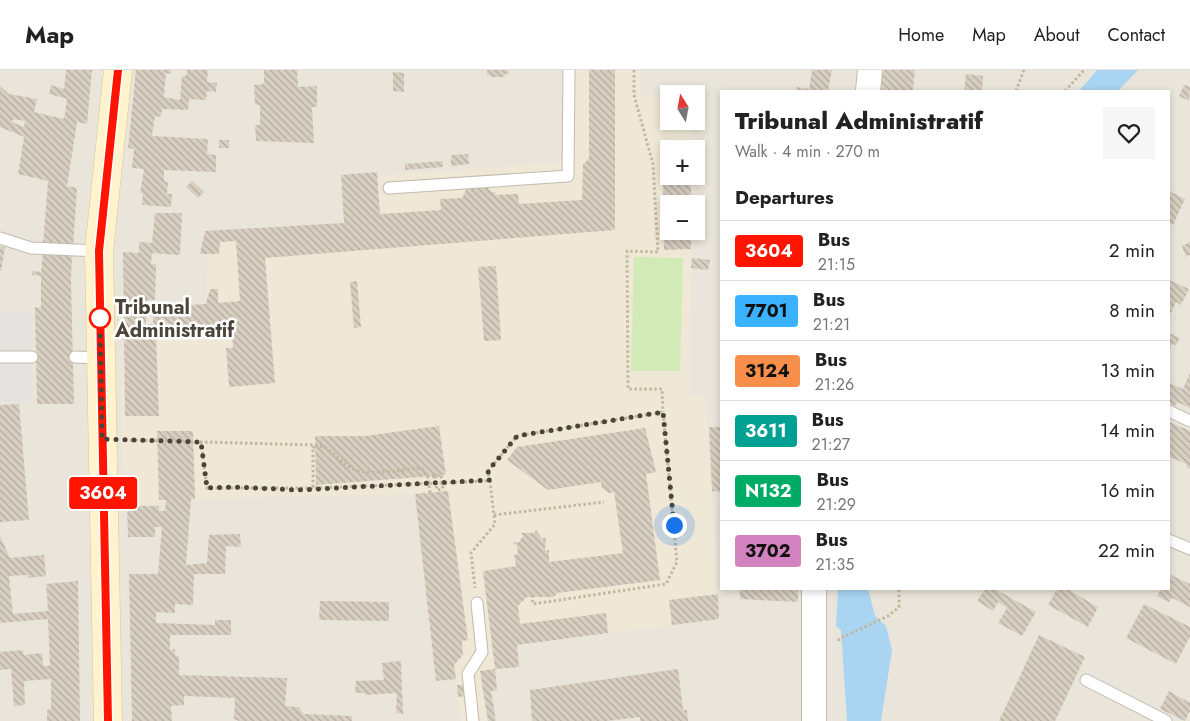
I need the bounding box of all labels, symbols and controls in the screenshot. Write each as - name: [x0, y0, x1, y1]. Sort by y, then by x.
- text: Map: [25, 17, 74, 52]
- text: Home: [898, 22, 944, 48]
- text: Map: [972, 22, 1006, 48]
- text: About: [1034, 22, 1079, 48]
- text: Contact: [1107, 22, 1165, 48]
- north arrow: [660, 85, 705, 130]
- map controls: [660, 85, 705, 240]
- text: Tribunal Administratif: [735, 103, 983, 138]
- button: heart: [1103, 107, 1155, 159]
- button: +: [660, 140, 705, 185]
- text: Walk · 4 min · 270 m: [735, 140, 880, 163]
- text: Departures: [735, 184, 834, 211]
- button: −: [660, 195, 705, 240]
- text: Bus: [818, 226, 850, 253]
- text: 2 min: [1109, 237, 1155, 264]
- text: 3604: [745, 238, 793, 264]
- text: 21:15: [818, 253, 855, 276]
- text: Bus: [813, 286, 845, 313]
- place label: Tribunal Administratif: [114, 293, 235, 345]
- text: 8 min: [1109, 297, 1155, 324]
- text: 7701: [745, 298, 788, 324]
- marker: Tribunal Administratif: [89, 307, 111, 329]
- text: 21:21: [813, 313, 850, 336]
- text: Bus: [815, 346, 847, 373]
- text: 13 min: [1101, 357, 1155, 384]
- text: 3124: [745, 358, 790, 384]
- text: 21:26: [815, 373, 854, 396]
- text: Bus: [812, 406, 844, 433]
- text: 14 min: [1100, 417, 1155, 444]
- text: 3611: [745, 418, 787, 444]
- text: 21:27: [812, 433, 850, 456]
- text: Bus: [816, 466, 849, 493]
- line badge: 3604: [68, 477, 138, 509]
- text: 16 min: [1100, 477, 1155, 504]
- text: N132: [745, 478, 791, 504]
- text: 3604: [79, 480, 127, 506]
- text: 21:29: [816, 493, 856, 516]
- your location: [662, 513, 687, 538]
- text: Bus: [816, 526, 848, 553]
- text: 22 min: [1098, 537, 1155, 564]
- text: 3702: [745, 538, 791, 564]
- text: 21:35: [816, 553, 854, 576]

